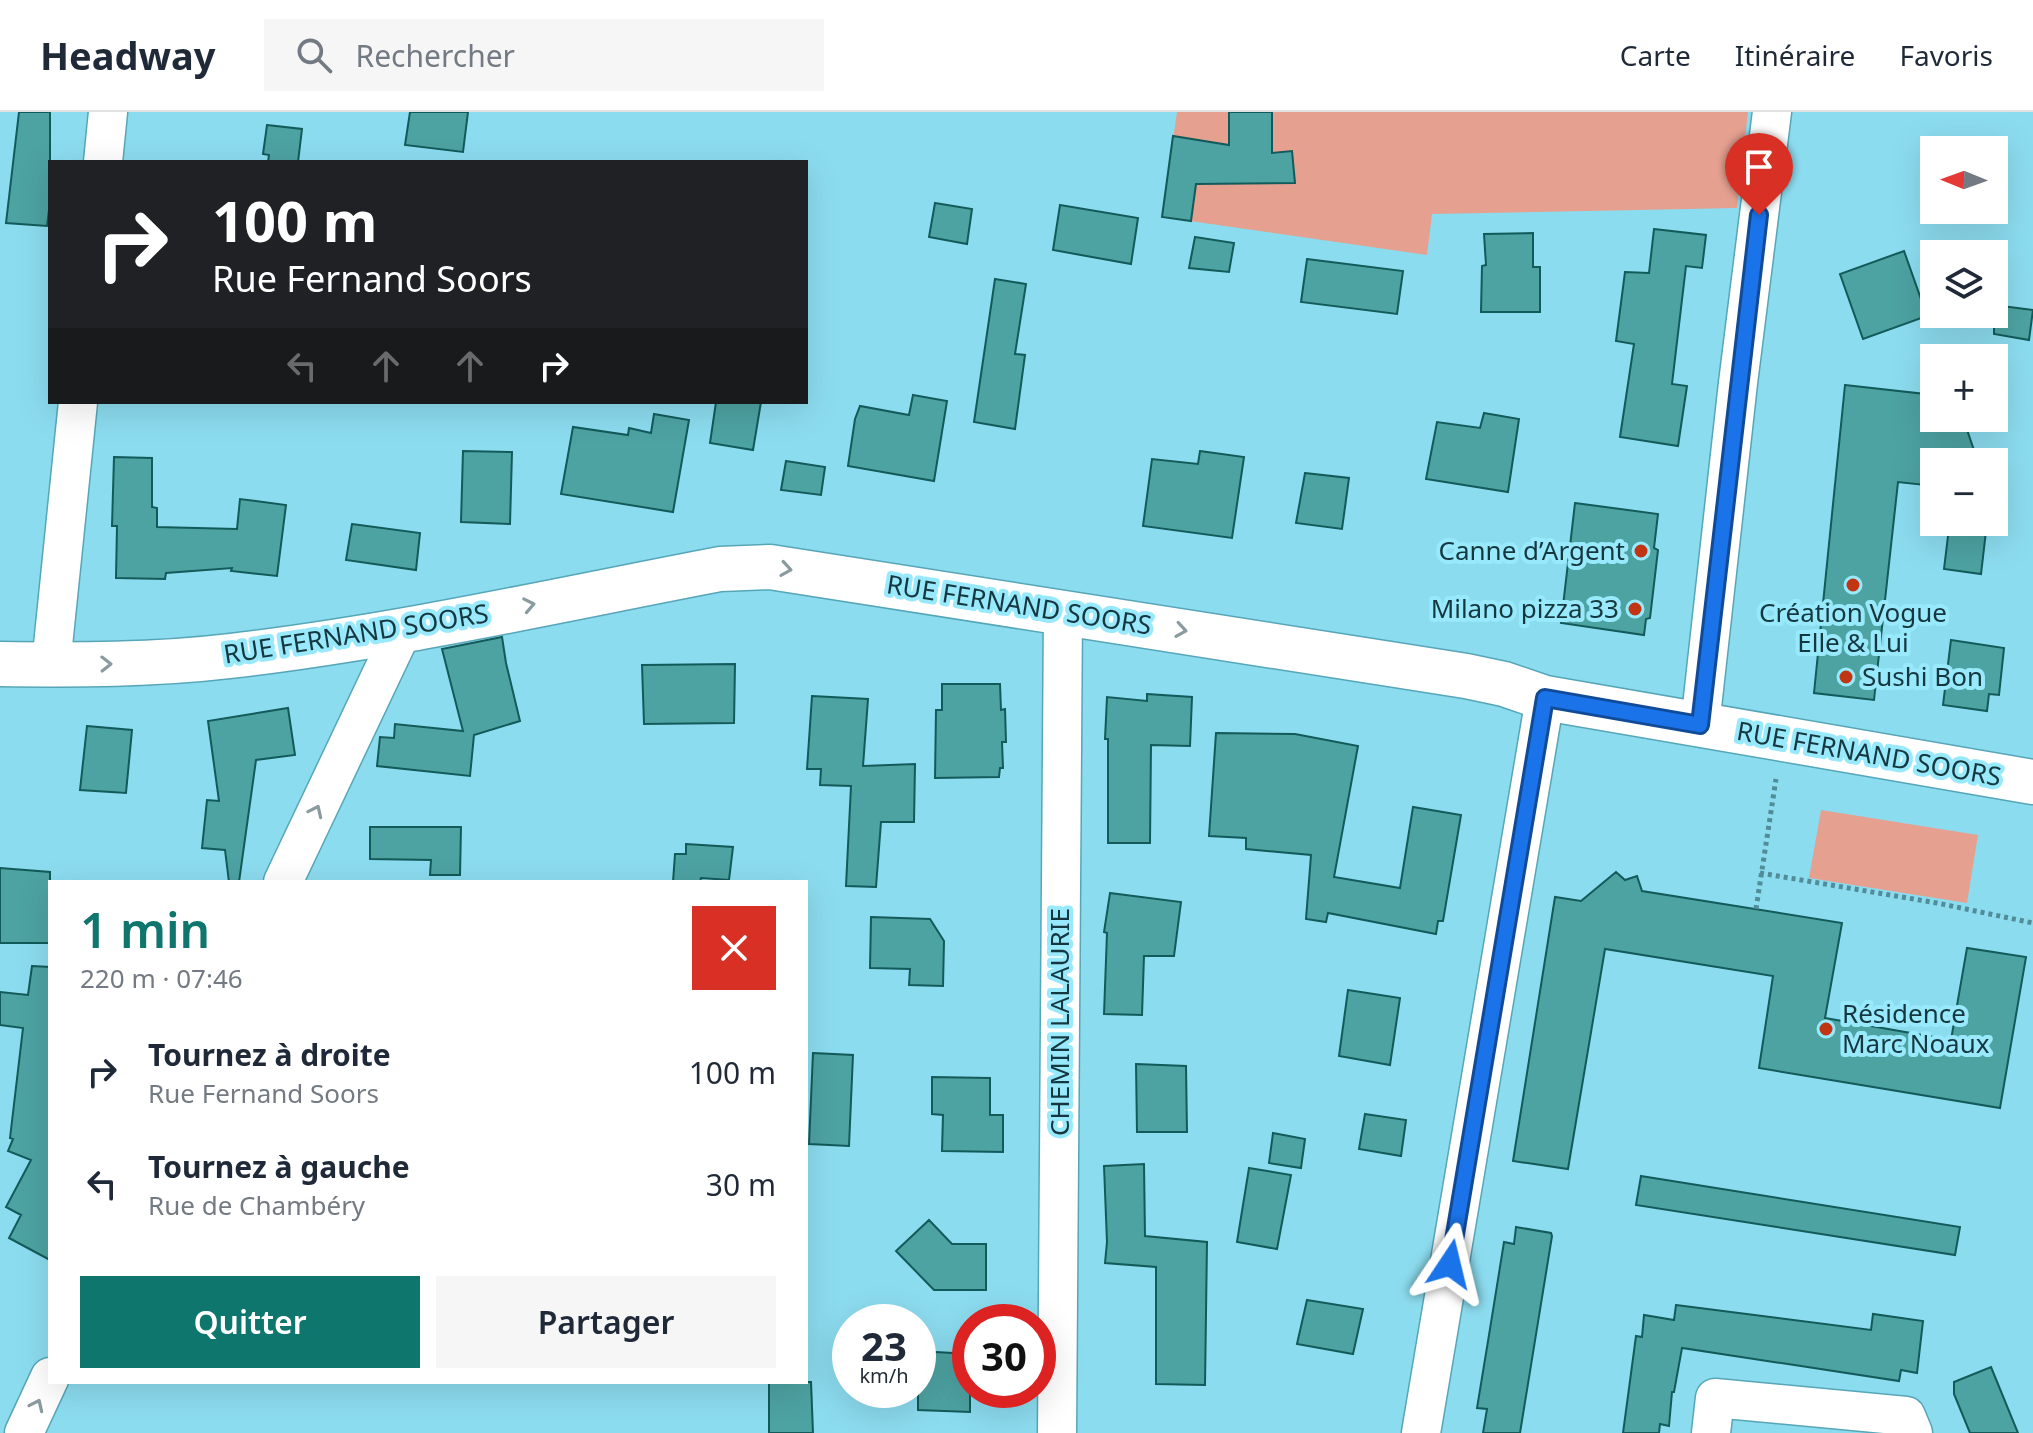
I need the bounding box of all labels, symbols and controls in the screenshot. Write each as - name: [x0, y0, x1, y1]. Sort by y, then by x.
- search box: [264, 19, 824, 91]
- text: Headway: [40, 29, 216, 81]
- icon: search: [292, 33, 336, 77]
- text: Rechercher: [356, 35, 515, 76]
- text: Carte: [1620, 36, 1691, 74]
- text: Itinéraire: [1735, 36, 1855, 74]
- text: Favoris: [1899, 36, 1993, 74]
- pin: [1725, 133, 1793, 215]
- north arrow: [1920, 136, 2008, 224]
- map controls: [1920, 136, 2008, 536]
- icon: arrive: [1737, 145, 1781, 189]
- text: 100 m: [212, 182, 377, 258]
- icon: right: [80, 192, 184, 296]
- button: layers: [1920, 240, 2008, 328]
- text: Rue Fernand Soors: [212, 254, 532, 303]
- icon: left: [280, 344, 324, 388]
- icon: ahead: [364, 344, 408, 388]
- icon: ahead: [448, 344, 492, 388]
- icon: right: [532, 344, 576, 388]
- button: +: [1920, 344, 2008, 432]
- button: −: [1920, 448, 2008, 536]
- place label: Canne d’Argent: [1439, 532, 1625, 568]
- marker: Canne d’Argent: [1632, 542, 1650, 560]
- one-way arrow: [779, 560, 792, 577]
- street label: RUE FERNAND SOORS: [884, 565, 1154, 643]
- marker: Création Vogue Elle & Lui: [1844, 576, 1862, 594]
- place label: Milano pizza 33: [1431, 590, 1619, 626]
- street label: RUE FERNAND SOORS: [221, 594, 491, 672]
- place label: Création Vogue Elle & Lui: [1759, 594, 1947, 660]
- one-way arrow: [523, 598, 536, 615]
- marker: Milano pizza 33: [1626, 600, 1644, 618]
- one-way arrow: [1174, 621, 1188, 638]
- one-way arrow: [100, 655, 113, 673]
- place label: Sushi Bon: [1862, 658, 1983, 694]
- marker: Sushi Bon: [1837, 668, 1855, 686]
- street label: RUE FERNAND SOORS: [1734, 712, 2004, 794]
- one-way arrow: [306, 805, 322, 820]
- text: 1 min: [80, 897, 210, 962]
- button: close: [692, 906, 776, 990]
- street label: CHEMIN LALAURIE: [1041, 908, 1077, 1136]
- text: 220 m · 07:46: [80, 960, 243, 996]
- place label: Résidence Marc Noaux: [1842, 995, 1990, 1061]
- marker: Résidence Marc Noaux: [1817, 1020, 1835, 1038]
- text: Tournez à droite: [148, 1034, 391, 1075]
- icon: right: [80, 1050, 124, 1094]
- text: 100 m: [689, 1052, 776, 1093]
- text: Rue Fernand Soors: [148, 1075, 379, 1111]
- text: Tournez à gauche: [148, 1146, 410, 1187]
- icon: left: [80, 1162, 124, 1206]
- text: 30 m: [706, 1164, 776, 1205]
- text: Rue de Chambéry: [148, 1187, 365, 1223]
- position arrow: [1408, 1222, 1492, 1306]
- button: Quitter: [80, 1276, 420, 1368]
- button: Partager: [436, 1276, 776, 1368]
- speed limit sign: 30: [952, 1304, 1056, 1408]
- text: 23: [861, 1318, 907, 1373]
- text: km/h: [859, 1362, 909, 1389]
- one-way arrow: [27, 1399, 43, 1413]

